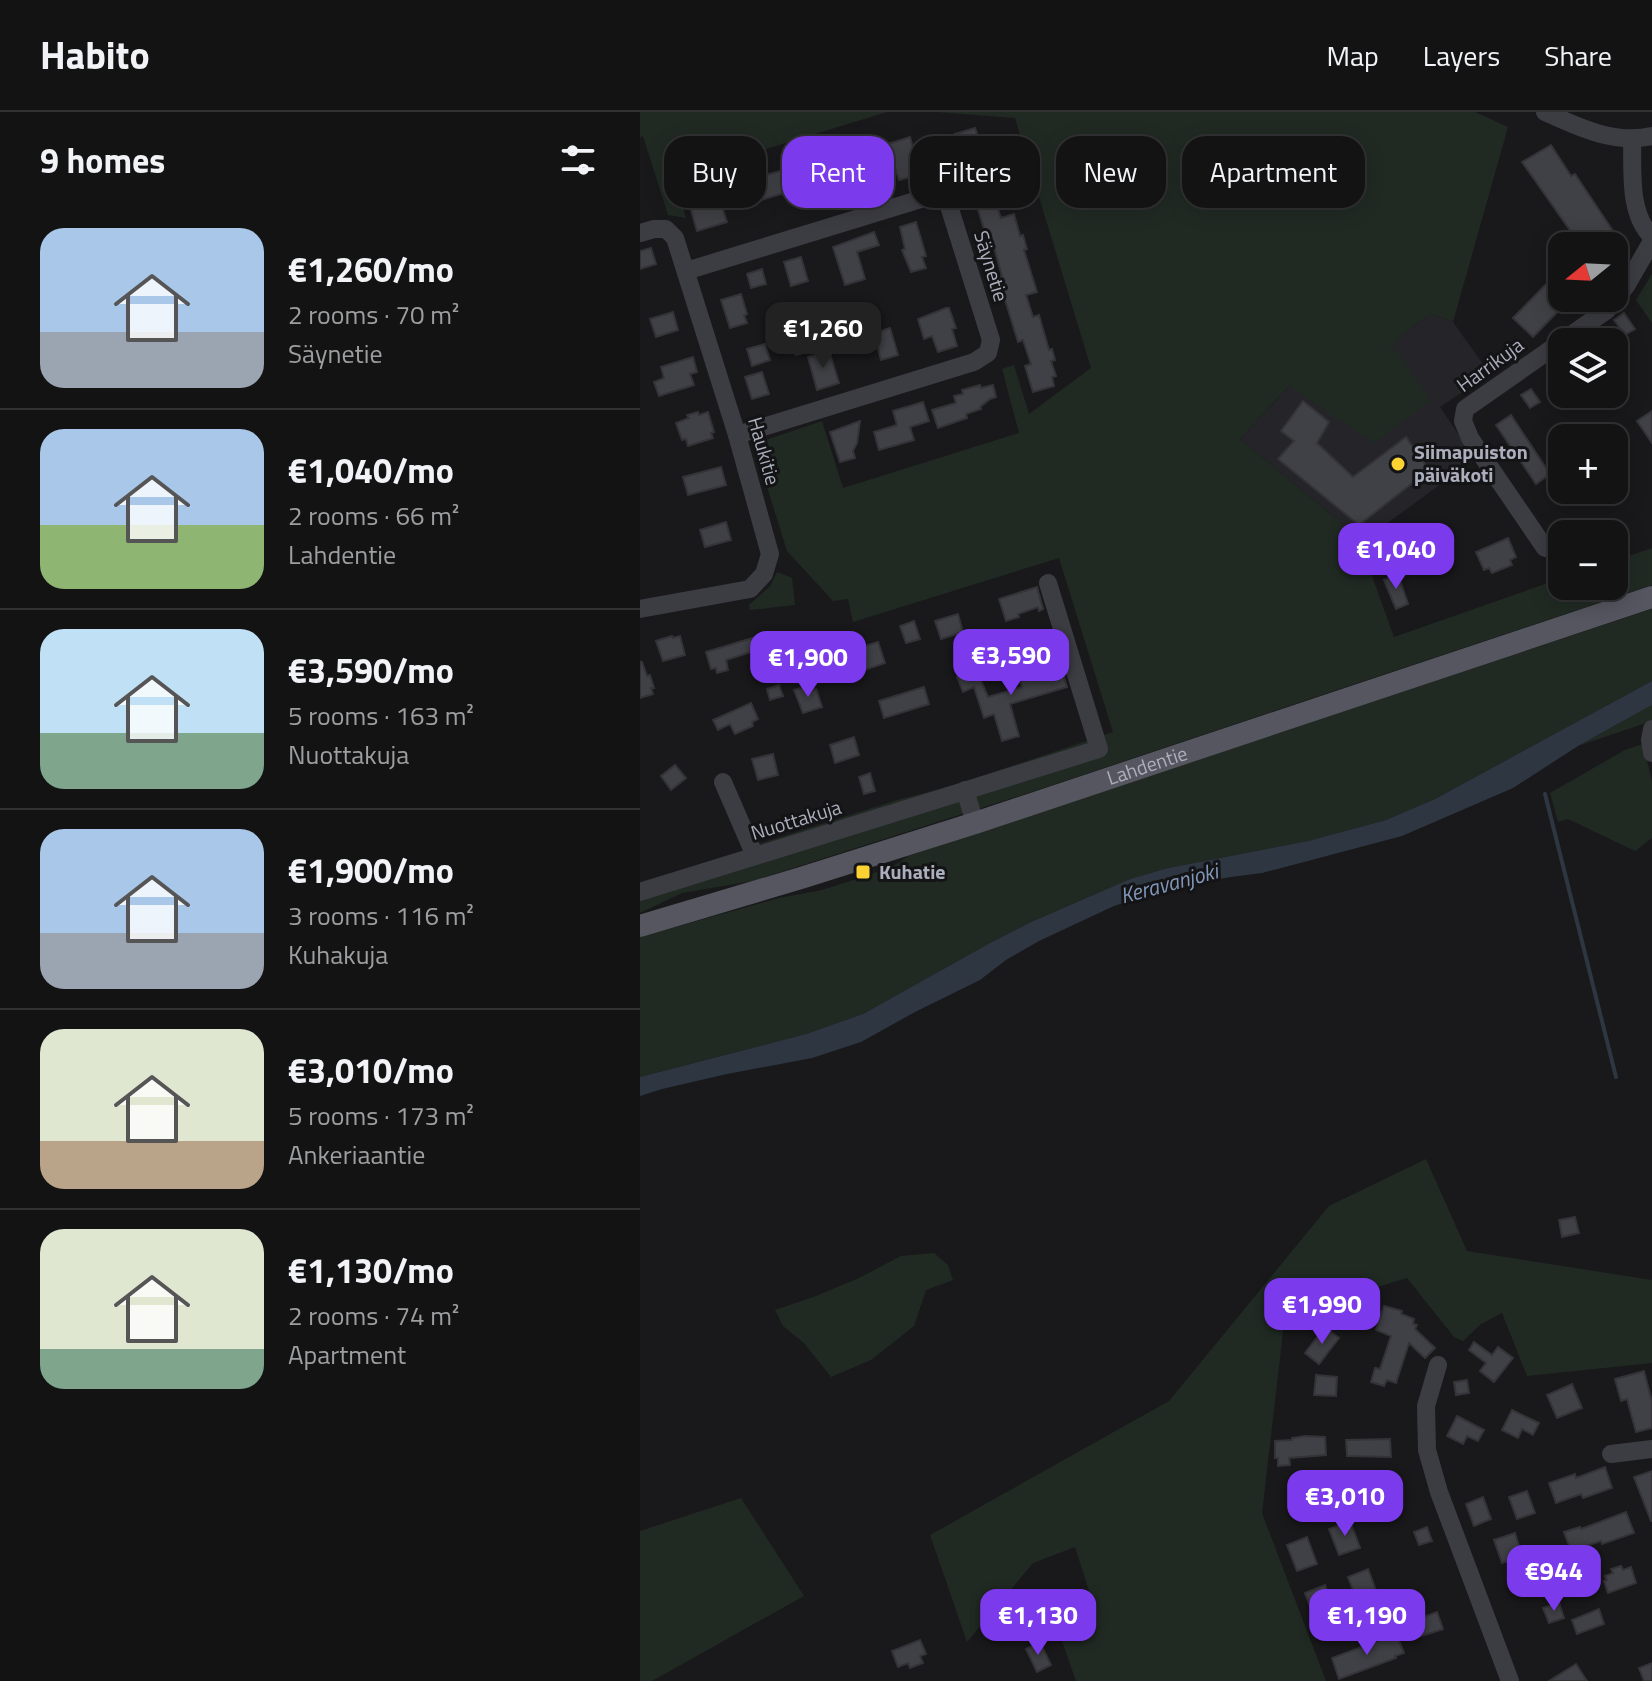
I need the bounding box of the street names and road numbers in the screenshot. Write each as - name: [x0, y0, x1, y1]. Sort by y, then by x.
- street label: Säynetie: [966, 227, 1017, 305]
- street label: Harrikuja: [1450, 330, 1530, 400]
- street label: Haukitie: [740, 413, 789, 489]
- street label: Lahdentie: [1103, 737, 1191, 793]
- street label: Nuottakuja: [747, 791, 845, 848]

